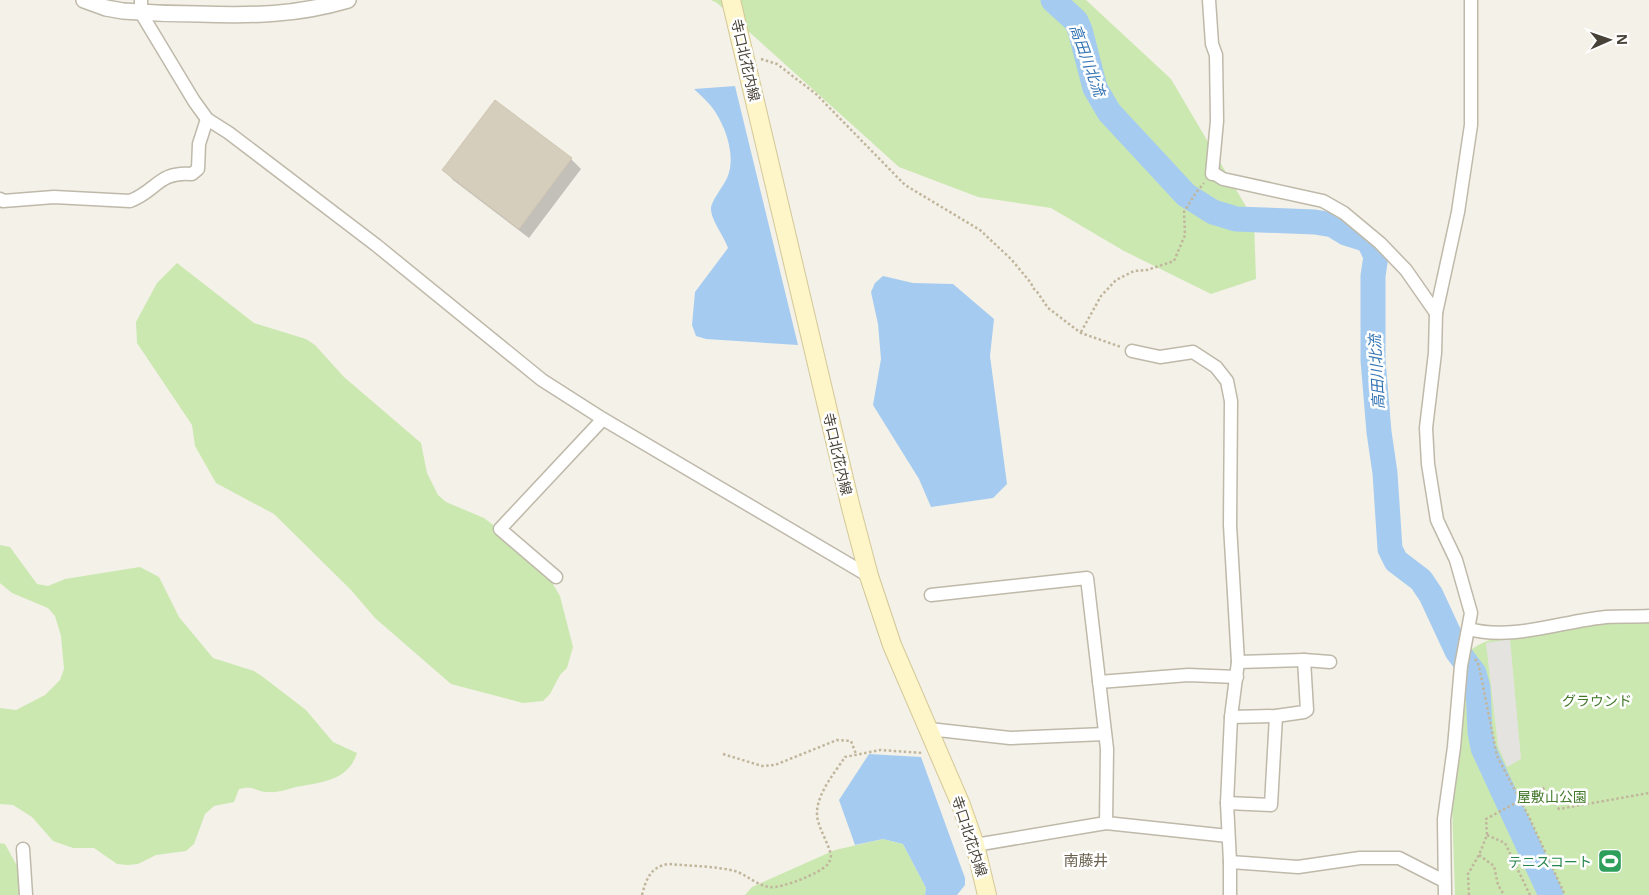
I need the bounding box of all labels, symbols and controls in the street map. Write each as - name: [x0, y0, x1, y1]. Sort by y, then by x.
- north arrow: [1584, 15, 1634, 65]
- street label: 寺口北花内線: [727, 17, 765, 103]
- water label: 高田川北流: [1066, 21, 1111, 101]
- text: N: [1613, 34, 1632, 46]
- water label: 高田川北流: [1364, 332, 1388, 410]
- street label: 寺口北花内線: [819, 411, 857, 497]
- park label: グラウンド: [1562, 691, 1632, 710]
- park label: 屋敷山公園: [1517, 787, 1587, 806]
- street label: 寺口北花内線: [948, 793, 992, 879]
- sports icon: テニスコート: [1597, 848, 1623, 874]
- district label: 南藤井: [1063, 850, 1109, 870]
- place label: テニスコート: [1508, 852, 1592, 871]

